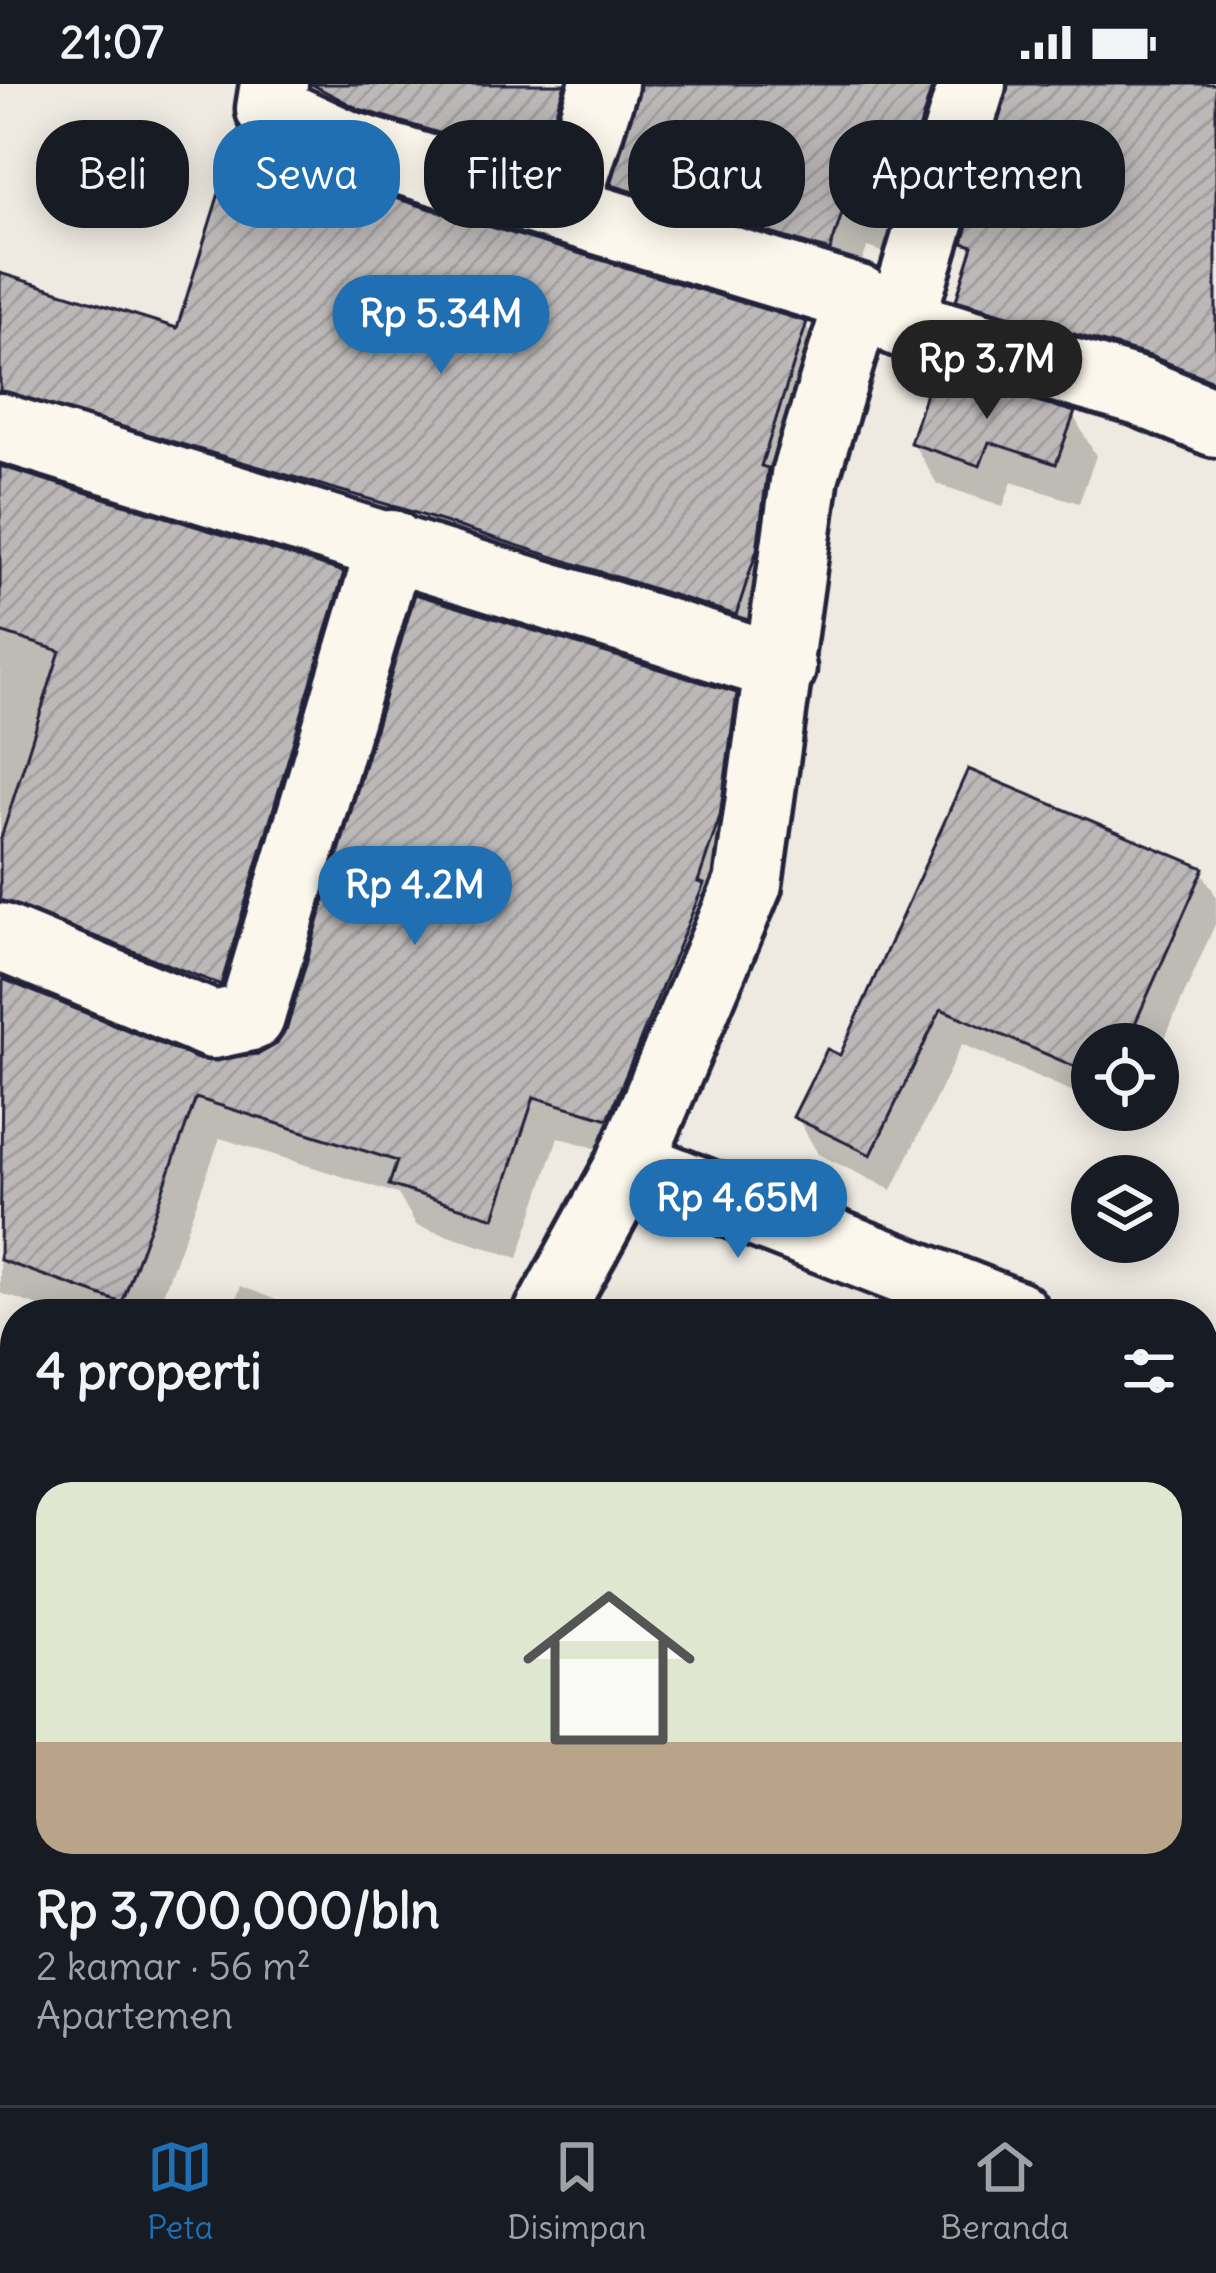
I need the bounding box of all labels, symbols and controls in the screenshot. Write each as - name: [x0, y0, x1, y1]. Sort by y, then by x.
- text: 21:07: [60, 14, 164, 70]
- chip: Beli: [36, 120, 189, 228]
- chip: Sewa: [213, 120, 400, 228]
- chip: Filter: [424, 120, 604, 228]
- chip: Baru: [628, 120, 805, 228]
- chip: Apartemen: [829, 120, 1125, 228]
- pin: Rp 5.34M: [317, 275, 565, 377]
- text: Rp 5.34M: [359, 289, 523, 338]
- pin: Rp 3.7M: [876, 320, 1098, 422]
- text: Rp 3.7M: [918, 334, 1056, 383]
- pin: Rp 4.2M: [304, 846, 526, 948]
- text: Rp 4.2M: [345, 860, 485, 909]
- map controls: [1071, 1023, 1179, 1263]
- button: locate: [1071, 1023, 1179, 1131]
- button: layers: [1071, 1155, 1179, 1263]
- pin: Rp 4.65M: [614, 1159, 862, 1261]
- text: Rp 4.65M: [656, 1173, 820, 1222]
- icon: filters: [1116, 1338, 1182, 1404]
- text: 4 properti: [36, 1339, 262, 1403]
- icon: home: [501, 1560, 717, 1776]
- text: Rp 3,700,000/bln: [36, 1878, 440, 1942]
- text: 2 kamar · 56 m²: [36, 1942, 311, 1991]
- text: Apartemen: [36, 1991, 233, 2040]
- tab: Peta: [147, 2134, 213, 2248]
- tab: Disimpan: [507, 2134, 646, 2248]
- tab: Beranda: [940, 2134, 1069, 2248]

